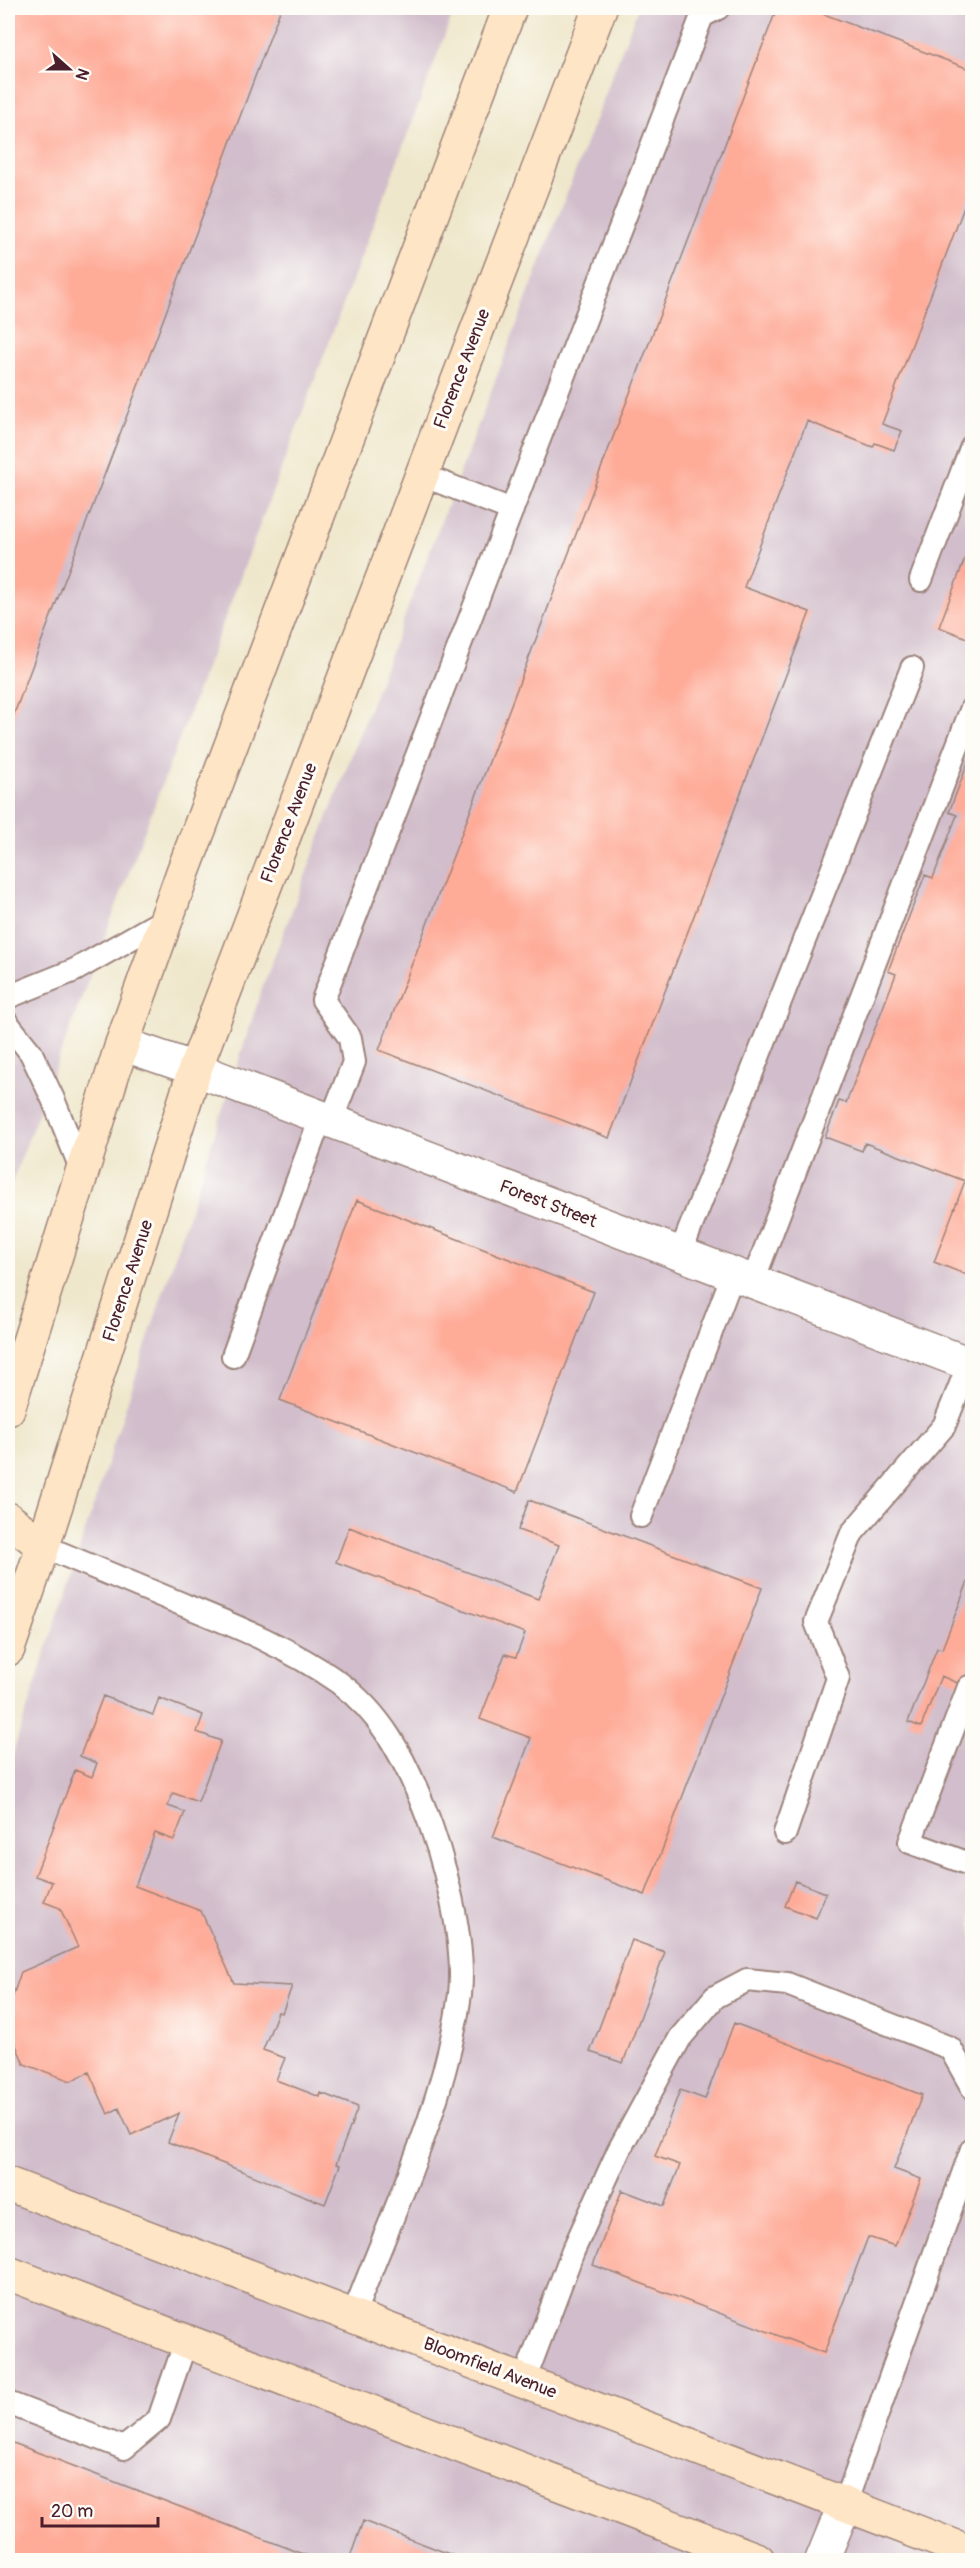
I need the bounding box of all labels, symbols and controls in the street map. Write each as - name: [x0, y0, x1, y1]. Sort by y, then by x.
- north arrow: [39, 39, 99, 99]
- text: N: [71, 65, 93, 83]
- street label: Florence Avenue: [429, 306, 496, 432]
- street label: Florence Avenue: [256, 760, 323, 886]
- street label: Forest Street: [496, 1175, 601, 1233]
- street label: Florence Avenue: [97, 1217, 159, 1345]
- street label: Bloomfield Avenue: [420, 2332, 560, 2404]
- scale bar: [42, 2490, 158, 2528]
- text: 20 m: [51, 2500, 93, 2523]

